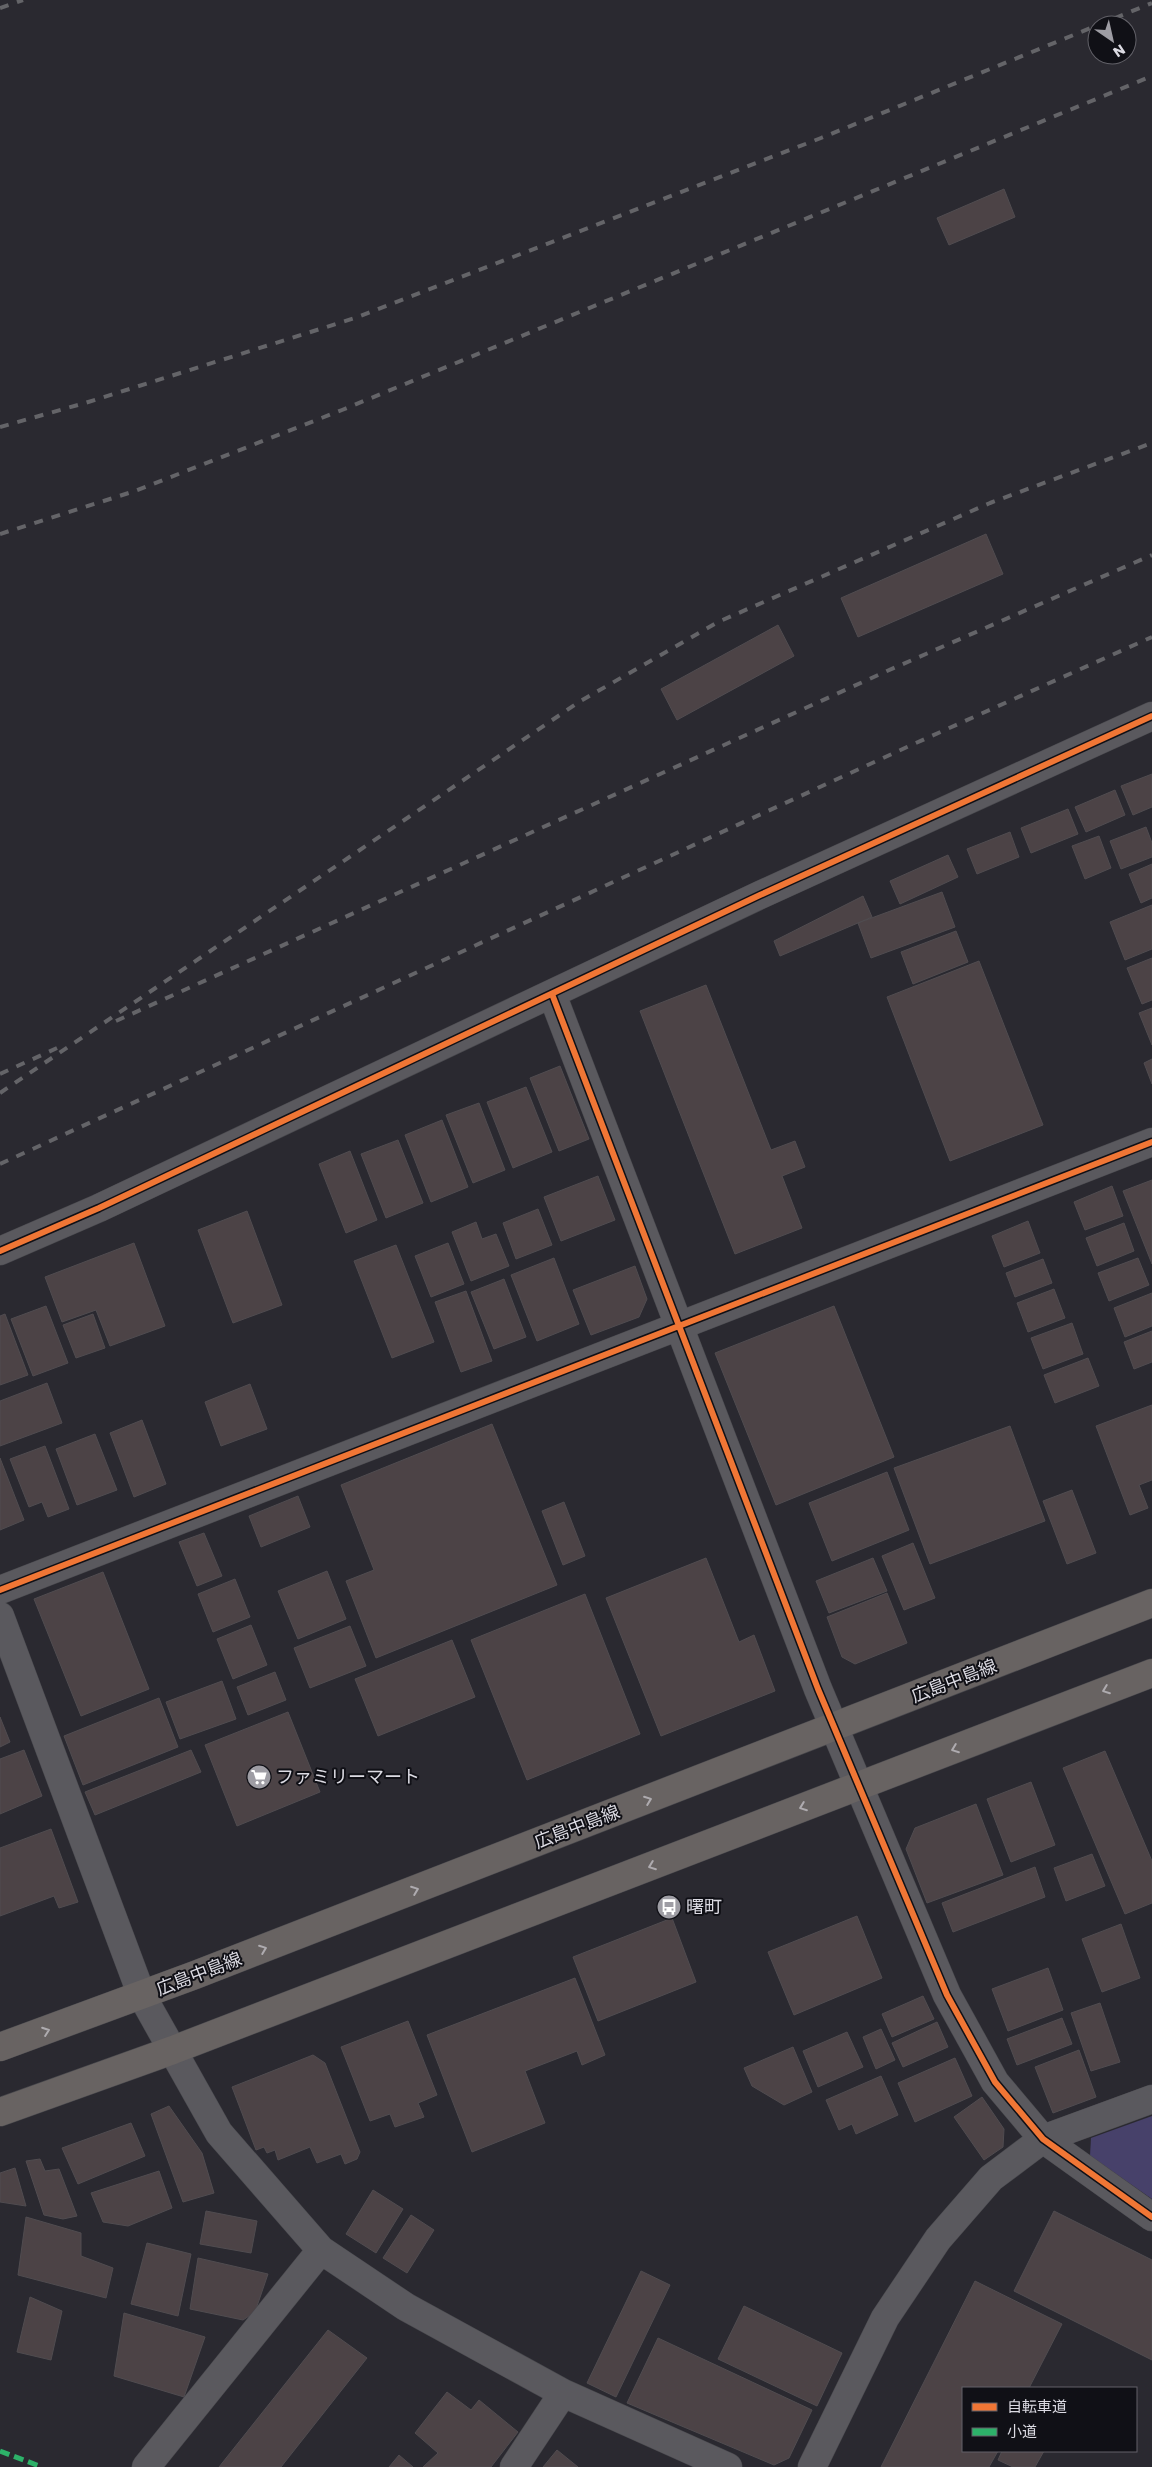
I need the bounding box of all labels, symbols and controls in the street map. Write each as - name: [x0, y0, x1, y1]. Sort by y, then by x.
- north arrow: [1087, 15, 1137, 65]
- text: N: [1109, 40, 1129, 62]
- street label: 広島中島線: [907, 1653, 1000, 1708]
- one-way arrow: [1103, 1685, 1111, 1695]
- one-way arrow: [951, 1743, 960, 1753]
- supermarket icon: ファミリーマート: [246, 1764, 272, 1790]
- place label: ファミリーマート: [276, 1764, 420, 1789]
- one-way arrow: [643, 1796, 652, 1806]
- street label: 広島中島線: [530, 1799, 623, 1854]
- one-way arrow: [799, 1801, 808, 1812]
- one-way arrow: [648, 1860, 656, 1870]
- one-way arrow: [410, 1886, 419, 1896]
- bus stop icon: 曙町: [656, 1894, 682, 1920]
- place label: 曙町: [686, 1894, 722, 1919]
- one-way arrow: [259, 1945, 267, 1955]
- street label: 広島中島線: [152, 1946, 245, 2001]
- one-way arrow: [41, 2027, 50, 2037]
- legend: [962, 2387, 1137, 2452]
- text: 自転車道: [1007, 2396, 1067, 2417]
- text: 小道: [1007, 2421, 1037, 2442]

